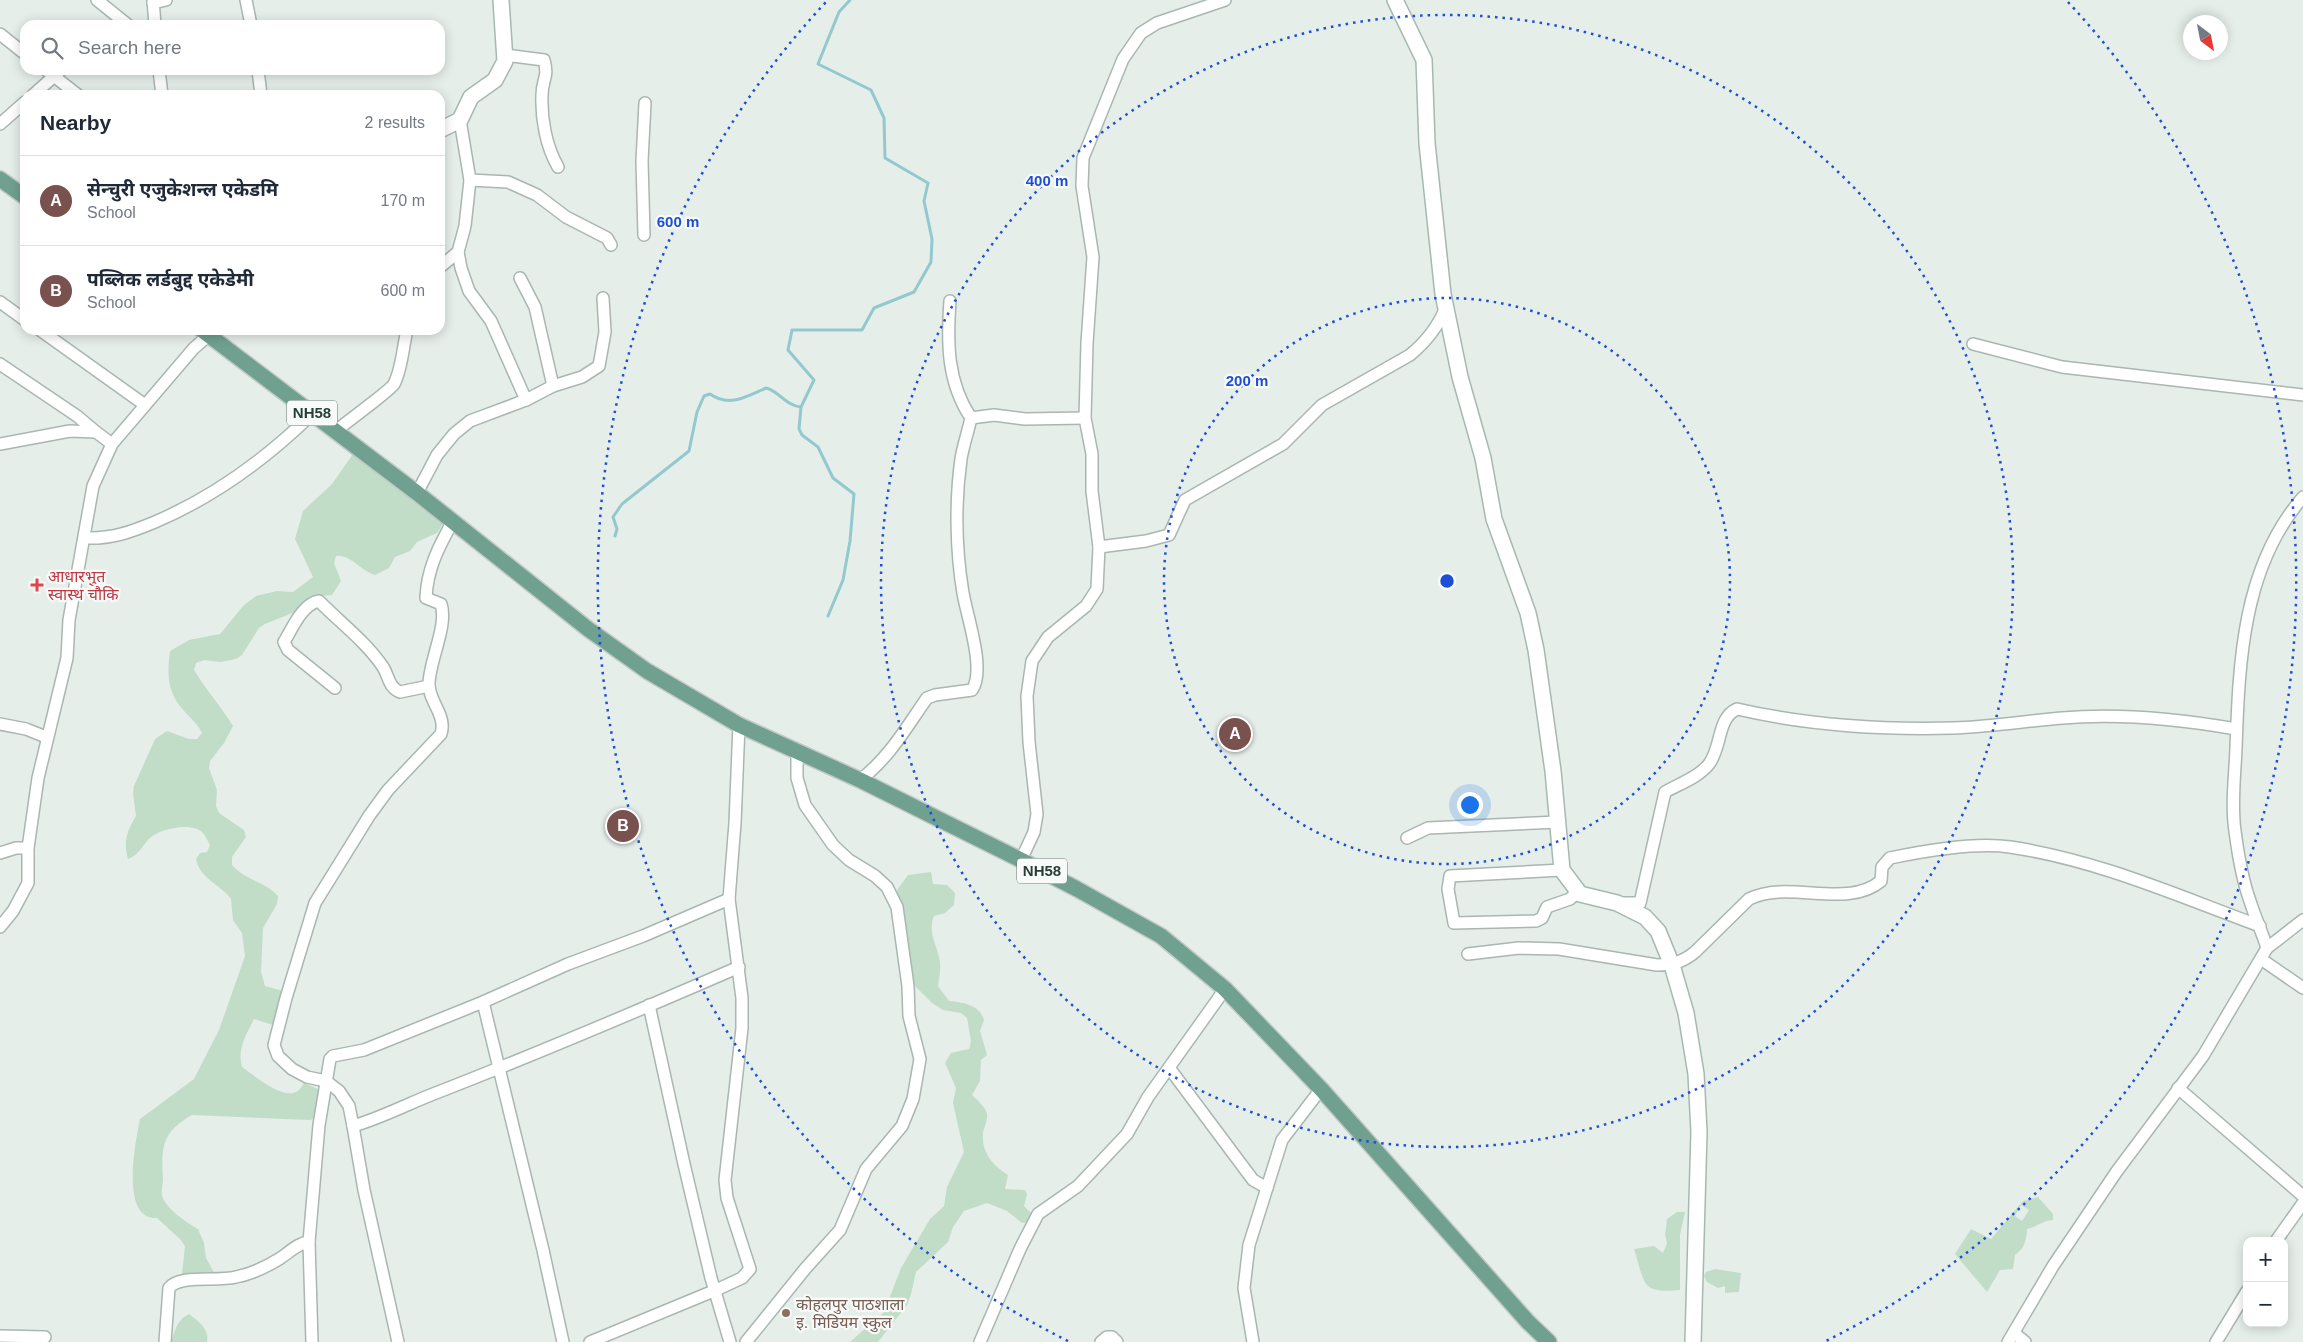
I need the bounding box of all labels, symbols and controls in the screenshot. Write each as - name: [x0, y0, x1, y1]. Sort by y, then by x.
- north arrow: [2183, 15, 2228, 60]
- search box: [20, 20, 445, 75]
- icon: search: [38, 34, 66, 62]
- text: Search here: [78, 37, 182, 58]
- text: Nearby: [40, 111, 111, 134]
- text: 2 results: [365, 114, 425, 131]
- text: 400 m: [1026, 172, 1068, 189]
- text: सेन्चुरी एजुकेशन्ल एकेडमि: [87, 179, 278, 200]
- text: A: [50, 192, 62, 209]
- text: 170 m: [381, 192, 425, 209]
- text: School: [87, 204, 136, 221]
- text: 600 m: [657, 213, 699, 230]
- text: पब्लिक लर्डबुद्द एकेडेमी: [87, 269, 254, 290]
- text: B: [50, 282, 62, 299]
- text: 600 m: [381, 282, 425, 299]
- text: School: [87, 294, 136, 311]
- text: 200 m: [1226, 372, 1268, 389]
- road number: NH58: [287, 400, 337, 426]
- place label: आधारभुत स्वास्थ चौकि: [48, 568, 119, 603]
- centre of rings: [1438, 572, 1456, 590]
- marker: आधारभुत स्वास्थ चौकि: [30, 578, 44, 592]
- pin: A: [1219, 715, 1251, 753]
- your location: [1457, 792, 1483, 818]
- pin: B: [607, 807, 639, 845]
- road number: NH58: [1017, 858, 1067, 884]
- map controls: [2243, 1237, 2288, 1327]
- button: +: [2243, 1237, 2288, 1282]
- button: −: [2243, 1282, 2288, 1327]
- place label: कोहलपुर पाठशाला इ. मिडियम स्कुल: [796, 1296, 905, 1333]
- marker: कोहलपुर पाठशाला इ. मिडियम स्कुल: [780, 1307, 792, 1319]

